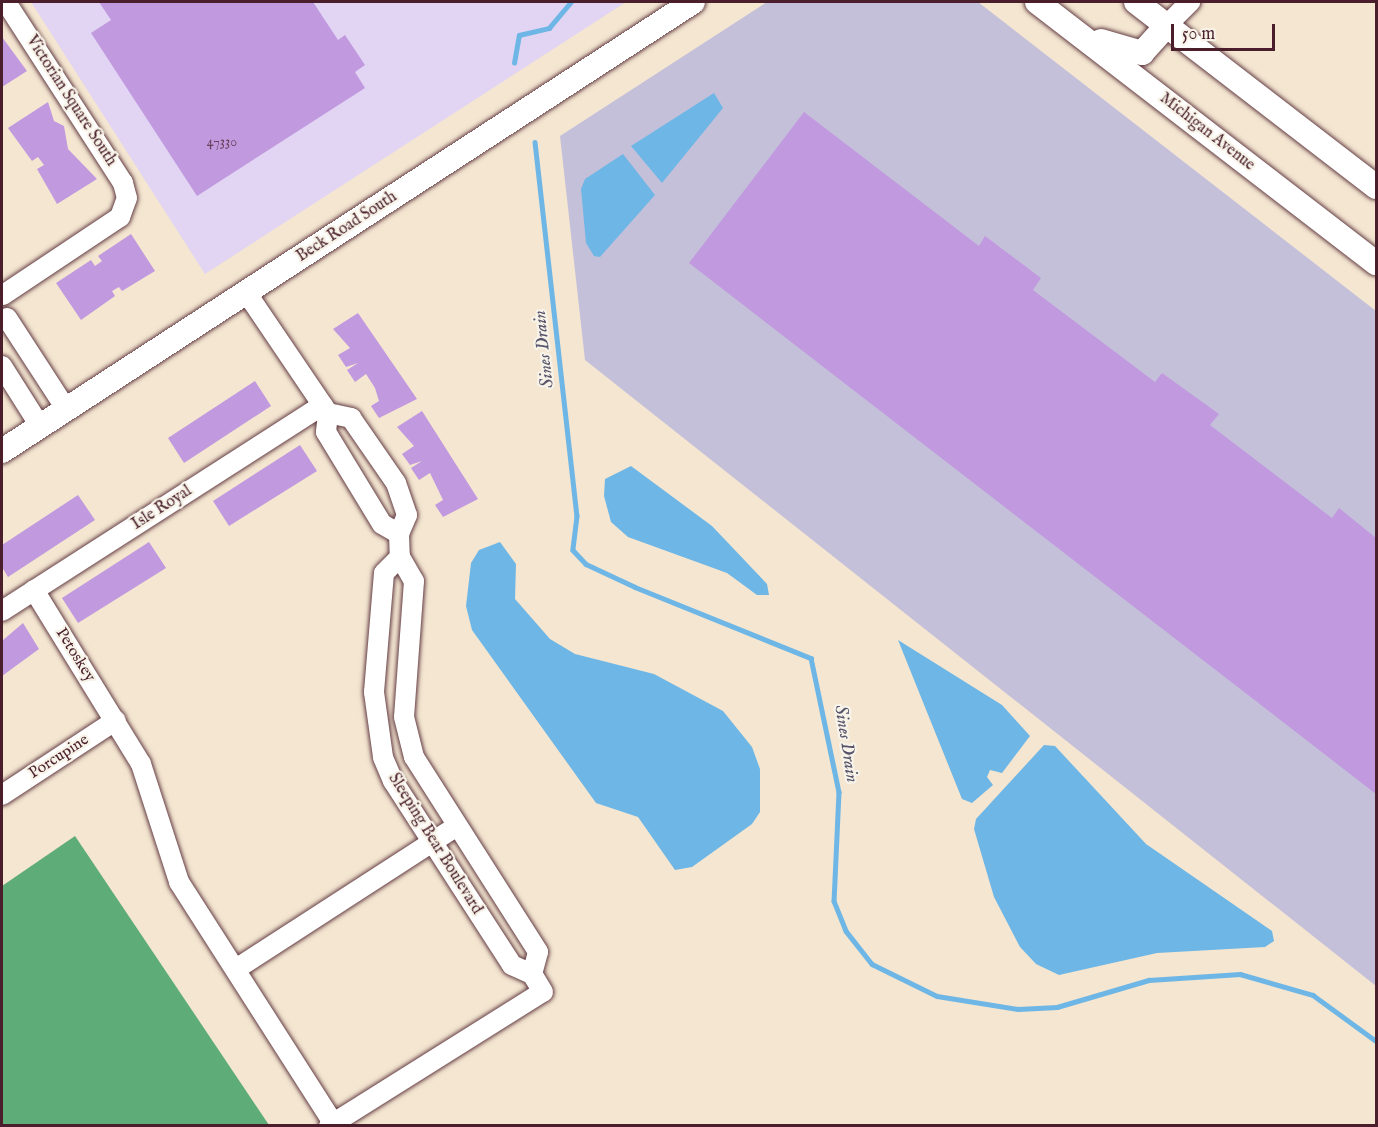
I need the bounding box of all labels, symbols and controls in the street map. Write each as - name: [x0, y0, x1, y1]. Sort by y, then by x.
- scale bar: [1174, 12, 1278, 50]
- text: 50 m: [1182, 23, 1215, 46]
- street label: Victorian Square South: [22, 32, 120, 170]
- street label: Michigan Avenue: [1156, 89, 1258, 175]
- house number: 47330: [207, 134, 237, 150]
- street label: Beck Road South: [293, 187, 401, 267]
- water label: Sines Drain: [530, 309, 560, 389]
- street label: Isle Royal: [129, 482, 195, 534]
- street label: Petoskey: [51, 625, 99, 685]
- water label: Sines Drain: [828, 704, 862, 784]
- street label: Porcupine: [26, 731, 92, 783]
- street label: Sleeping Bear Boulevard: [384, 770, 486, 918]

